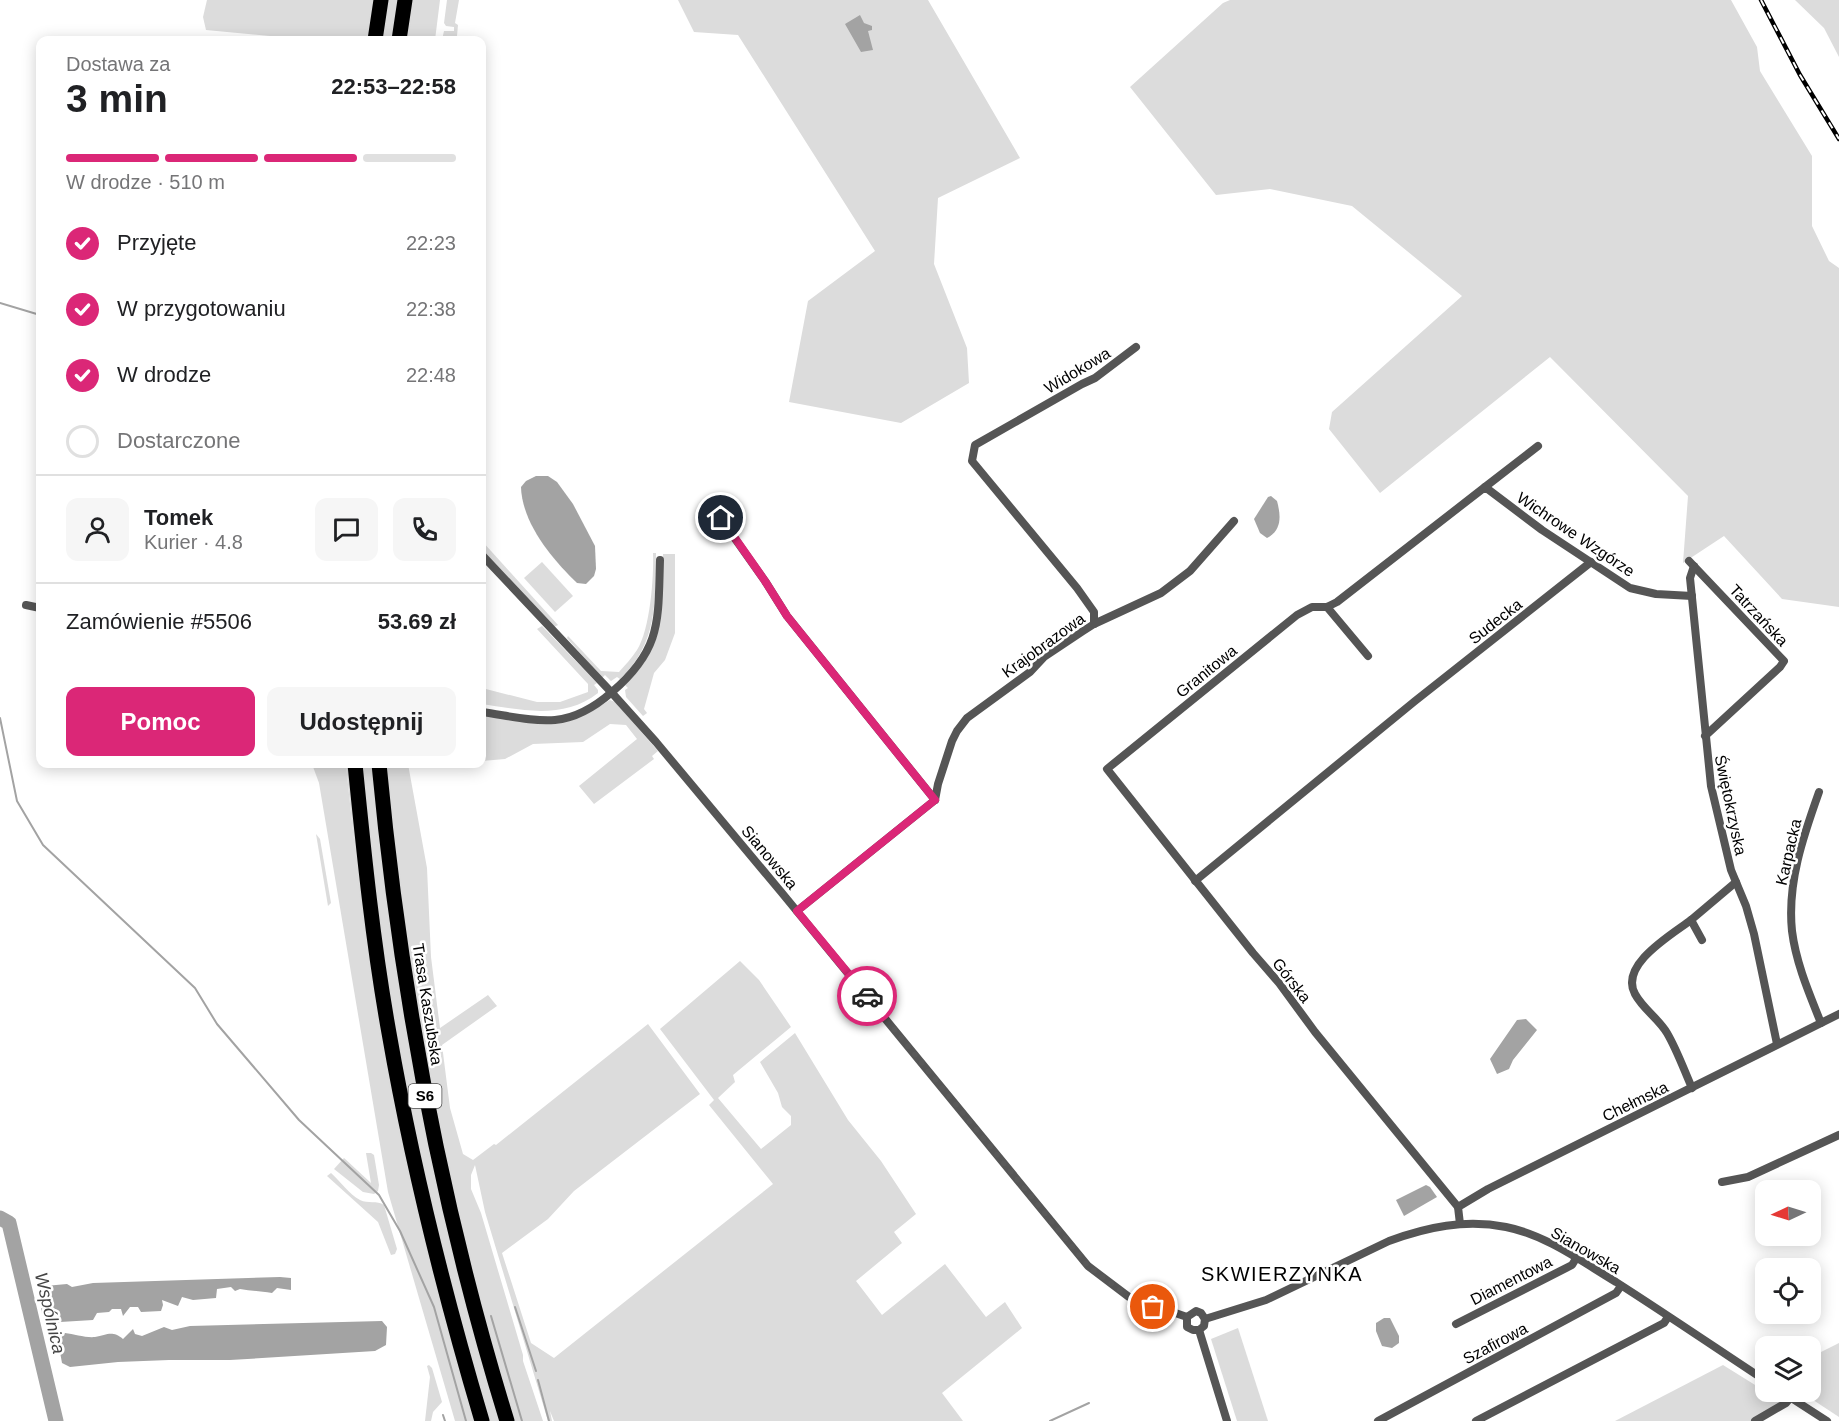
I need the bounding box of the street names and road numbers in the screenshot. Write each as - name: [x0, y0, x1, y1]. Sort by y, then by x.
- street label: Widokowa: [1041, 344, 1113, 397]
- street label: Wichrowe Wzgórze: [1514, 489, 1638, 580]
- street label: Tatrzańska: [1726, 581, 1791, 650]
- street label: Sudecka: [1466, 595, 1525, 647]
- street label: Krajobrazowa: [999, 610, 1088, 681]
- street label: Granitowa: [1173, 642, 1240, 701]
- street label: Świętokrzyska: [1712, 753, 1750, 857]
- street label: Karpacka: [1773, 817, 1804, 887]
- street label: Sianowska: [738, 822, 801, 892]
- street label: Trasa Kaszubska: [409, 942, 446, 1066]
- street label: Górska: [1269, 955, 1314, 1006]
- street label: Chełmska: [1600, 1078, 1671, 1125]
- road number: S6: [408, 1084, 442, 1108]
- street label: Sianowska: [1548, 1224, 1624, 1277]
- street label: Diamentowa: [1468, 1253, 1555, 1308]
- street label: Szafirowa: [1460, 1319, 1530, 1367]

